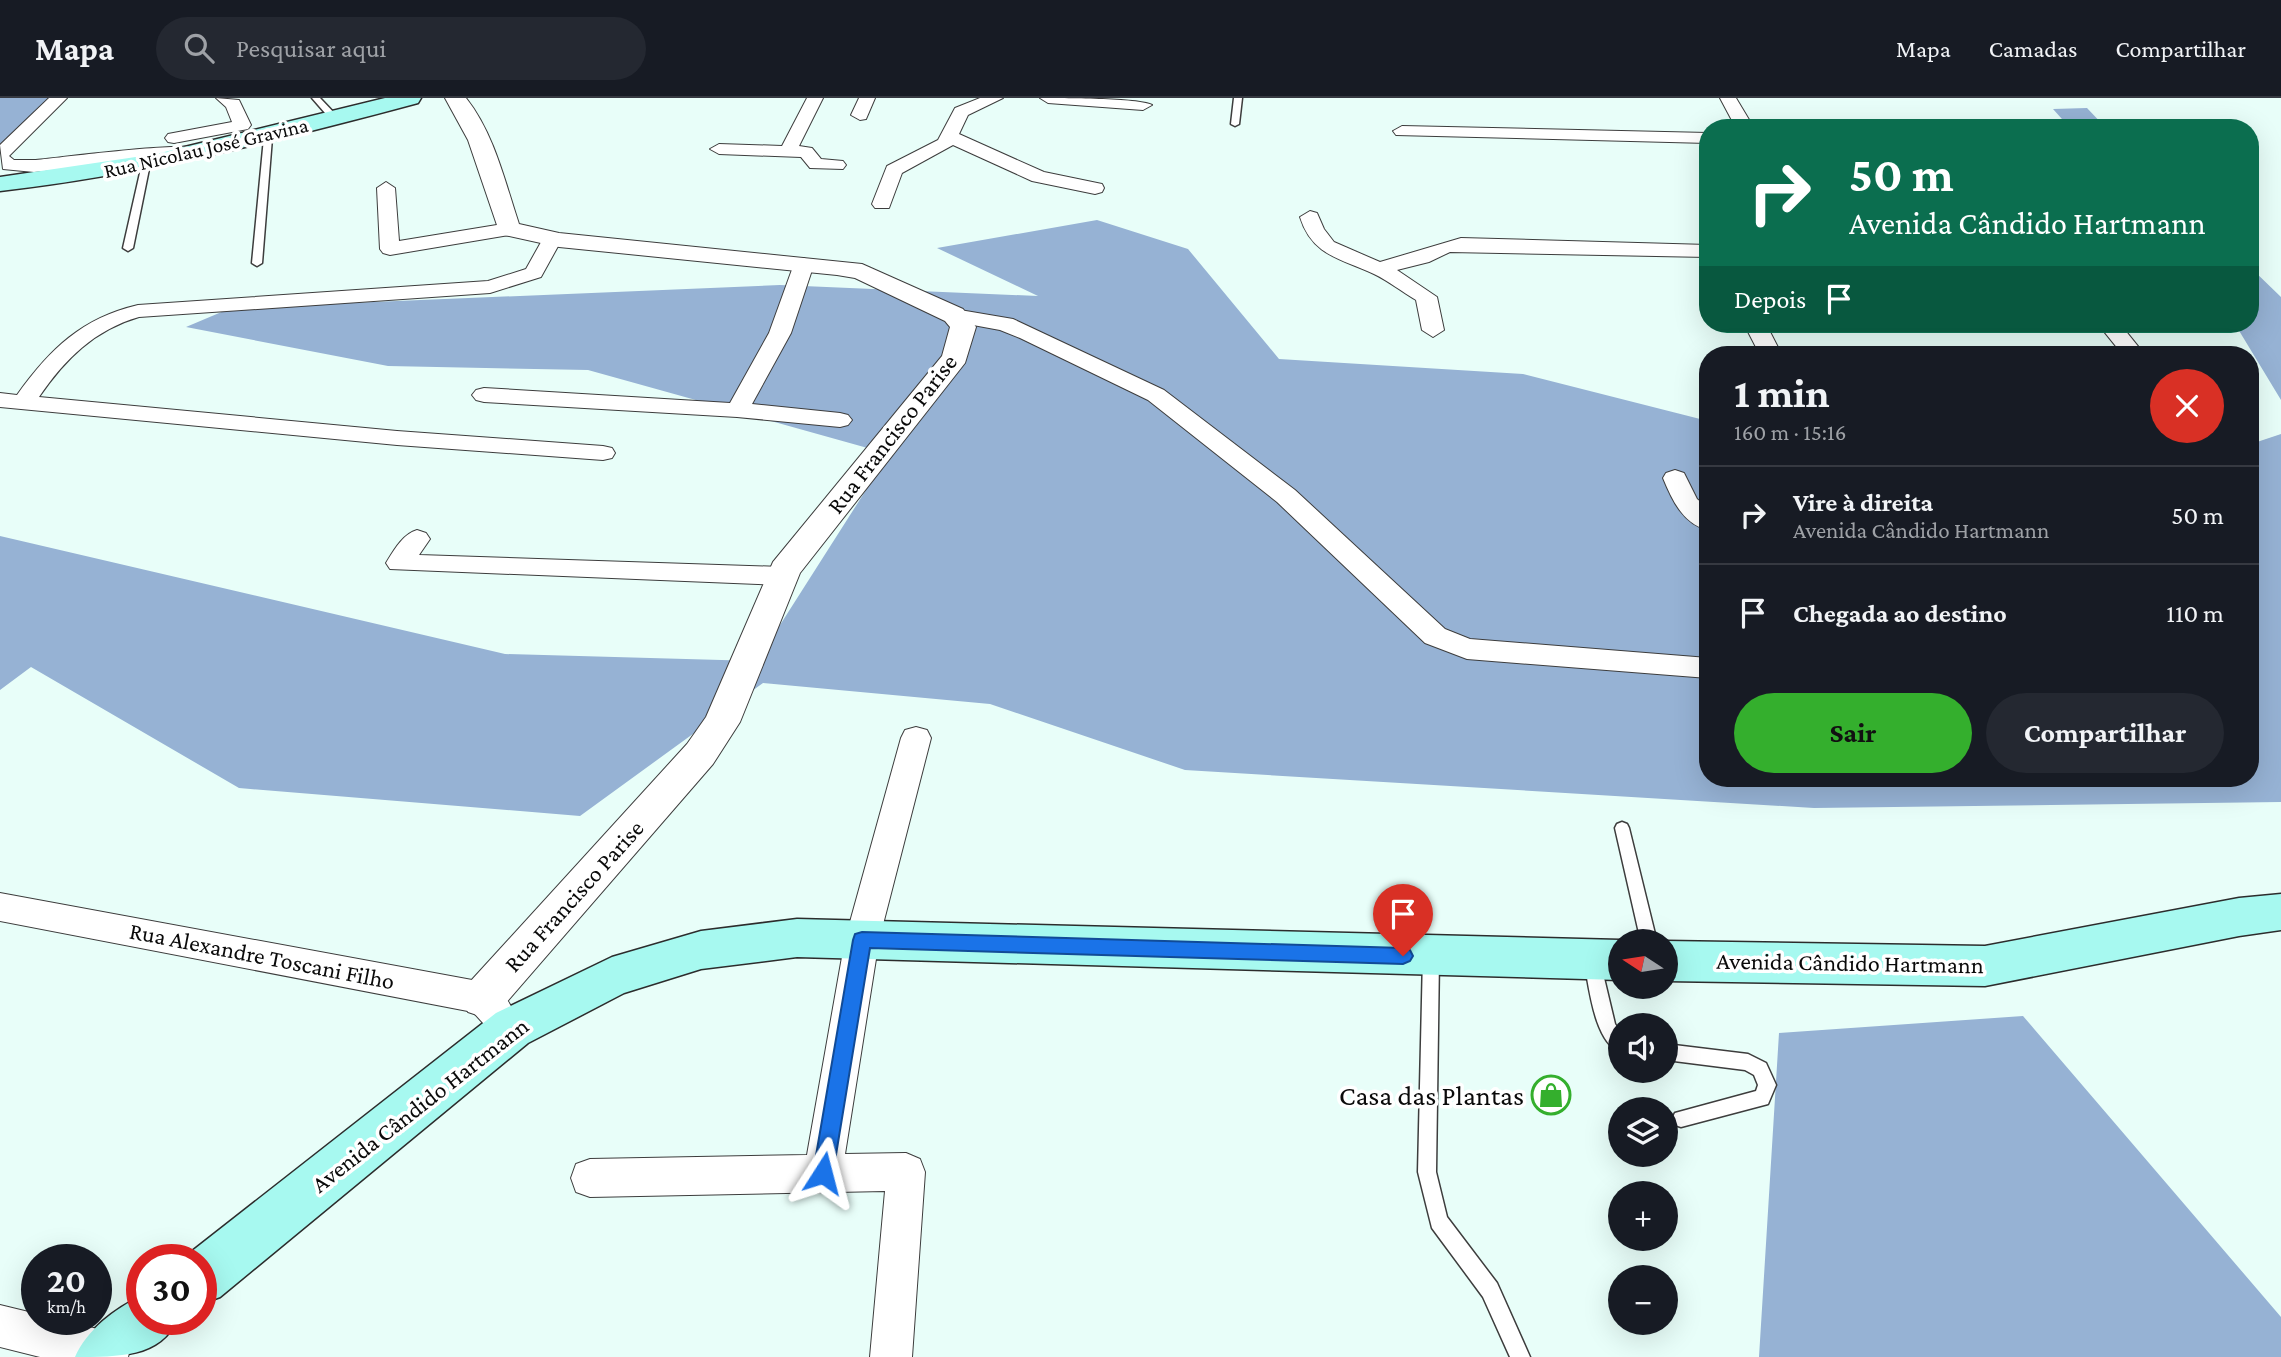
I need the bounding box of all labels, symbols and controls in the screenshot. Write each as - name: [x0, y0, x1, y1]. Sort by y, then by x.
- search box: [156, 17, 646, 80]
- icon: search: [180, 29, 218, 67]
- text: Mapa: [35, 30, 114, 67]
- text: Pesquisar aqui: [236, 34, 386, 63]
- text: Mapa: [1896, 35, 1951, 62]
- text: Camadas: [1989, 35, 2077, 62]
- text: Compartilhar: [2115, 35, 2246, 62]
- street label: Rua Nicolau José Gravina: [101, 113, 311, 183]
- icon: right: [1734, 147, 1825, 238]
- text: 50 m: [1849, 147, 1954, 202]
- text: Avenida Cândido Hartmann: [1849, 205, 2206, 241]
- icon: arrive: [1820, 280, 1858, 318]
- text: Depois: [1734, 285, 1806, 314]
- street label: Rua Francisco Parise: [821, 349, 962, 519]
- text: 1 min: [1734, 369, 1830, 416]
- button: close: [2150, 369, 2224, 443]
- text: 160 m · 15:16: [1734, 419, 1846, 445]
- text: Vire à direita: [1793, 488, 1933, 517]
- icon: right: [1734, 496, 1772, 534]
- text: 50 m: [2171, 501, 2224, 530]
- text: Avenida Cândido Hartmann: [1793, 517, 2049, 543]
- icon: arrive: [1734, 594, 1772, 632]
- text: Chegada ao destino: [1793, 599, 2007, 628]
- text: 110 m: [2166, 599, 2224, 628]
- button: Sair: [1734, 693, 1972, 773]
- button: Compartilhar: [1986, 693, 2224, 773]
- street label: Rua Francisco Parise: [498, 814, 649, 977]
- pin: [1373, 884, 1433, 956]
- icon: arrive: [1384, 895, 1422, 933]
- street label: Rua Alexandre Toscani Filho: [127, 917, 397, 994]
- north arrow: [1608, 929, 1678, 999]
- map controls: [1608, 929, 1678, 1335]
- street label: Avenida Cândido Hartmann: [1716, 947, 1984, 978]
- street label: Avenida Cândido Hartmann: [306, 1012, 533, 1198]
- button: sound: [1608, 1013, 1678, 1083]
- shop icon: Casa das Plantas: [1530, 1074, 1572, 1116]
- place label: Casa das Plantas: [1339, 1080, 1524, 1111]
- button: layers: [1608, 1097, 1678, 1167]
- position arrow: [786, 1136, 860, 1210]
- button: +: [1608, 1181, 1678, 1251]
- speed limit sign: 30: [126, 1244, 217, 1335]
- text: 20: [47, 1261, 86, 1300]
- button: −: [1608, 1265, 1678, 1335]
- text: km/h: [47, 1297, 86, 1317]

